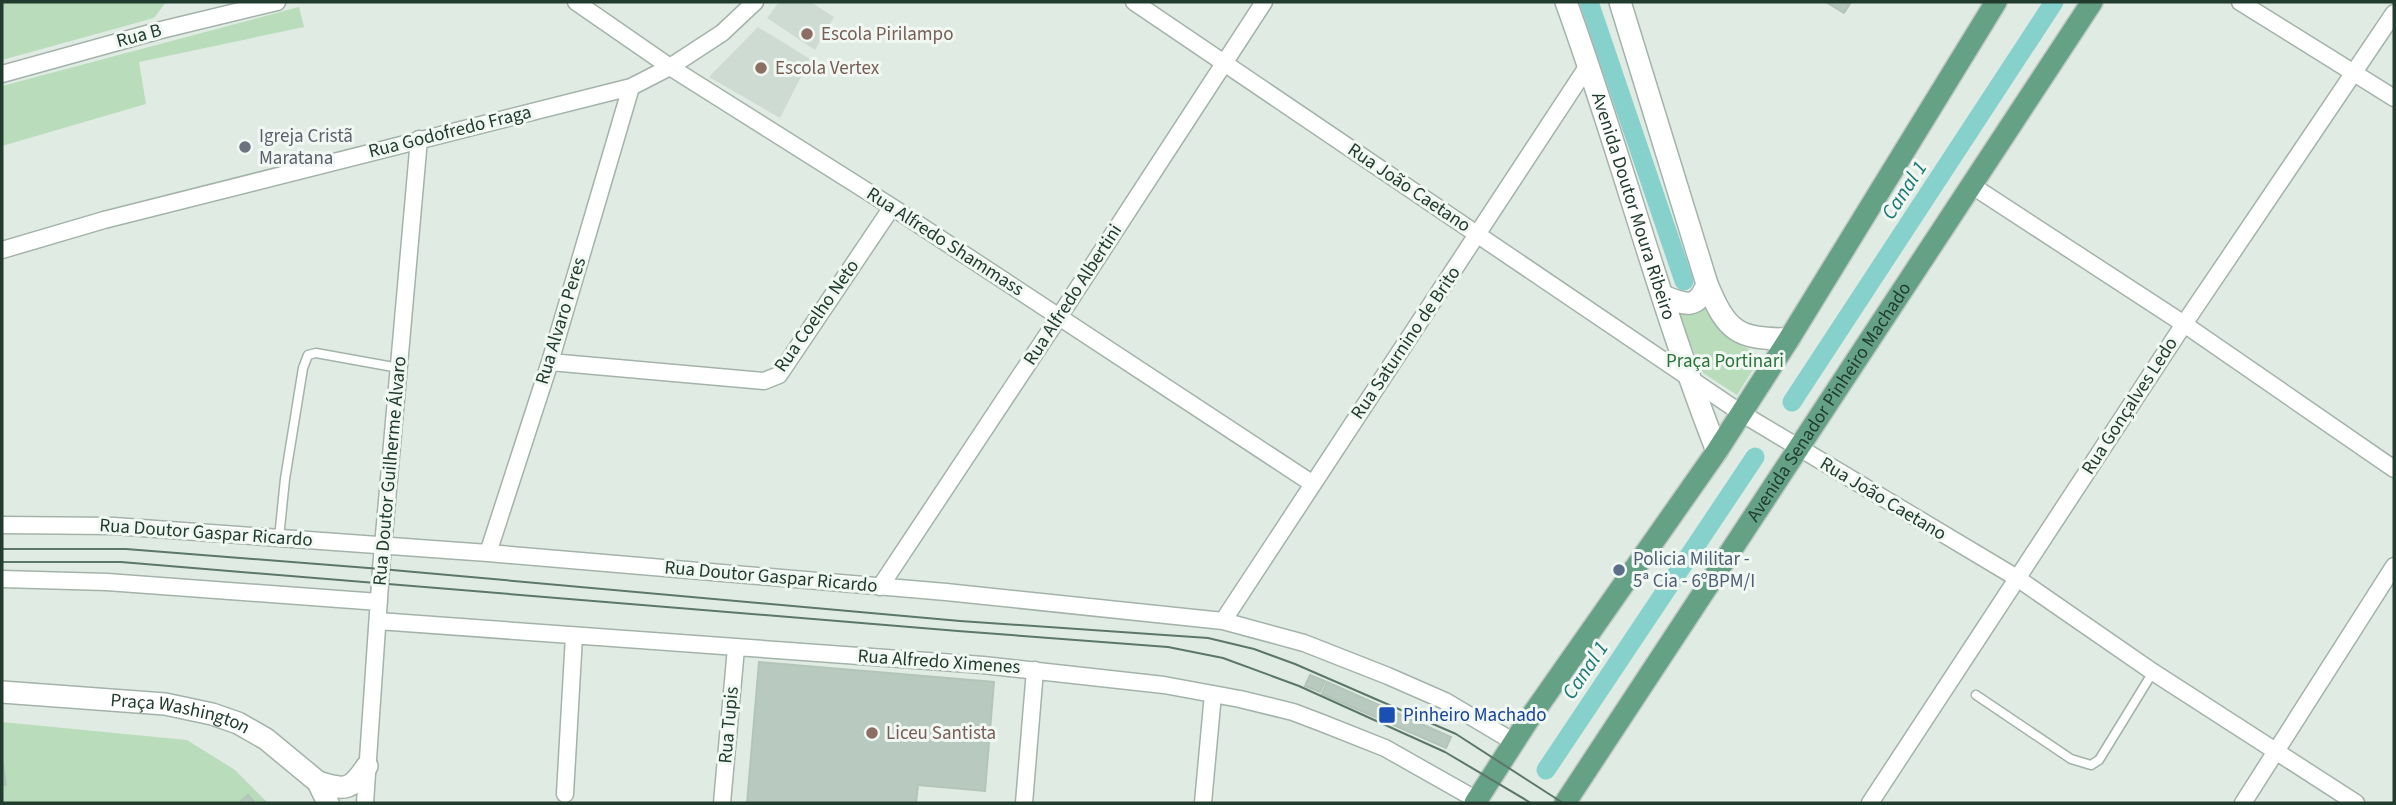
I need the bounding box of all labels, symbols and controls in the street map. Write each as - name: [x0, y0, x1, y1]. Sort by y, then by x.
- street label: Rua B: [113, 17, 165, 55]
- place label: Escola Pirilampo: [821, 21, 953, 48]
- marker: Escola Pirilampo: [799, 26, 815, 42]
- place label: Escola Vertex: [775, 55, 880, 82]
- marker: Escola Vertex: [753, 60, 769, 76]
- street label: Avenida Doutor Moura Ribeiro: [1585, 89, 1683, 323]
- street label: Rua Godofredo Fraga: [366, 99, 534, 165]
- place label: Igreja Cristã Maratana: [259, 123, 353, 172]
- street label: Rua João Caetano: [1342, 137, 1476, 239]
- marker: Igreja Cristã Maratana: [237, 139, 253, 155]
- water label: Canal 1: [1874, 155, 1934, 225]
- street label: Rua Alfredo Shammass: [861, 181, 1029, 303]
- street label: Rua Alfredo Albertini: [1017, 219, 1129, 371]
- street label: Rua Alvaro Peres: [529, 254, 593, 388]
- street label: Rua Coelho Neto: [768, 254, 866, 378]
- street label: Rua Saturnino de Brito: [1345, 261, 1467, 425]
- street label: Avenida Senador Pinheiro Machado: [1740, 277, 1918, 527]
- street label: Rua Gonçalves Ledo: [2075, 332, 2185, 480]
- park label: Praça Portinari: [1666, 348, 1784, 375]
- street label: Rua Doutor Guilherme Álvaro: [367, 355, 413, 587]
- street label: Rua João Caetano: [1815, 451, 1951, 547]
- street label: Rua Doutor Gaspar Ricardo: [98, 512, 314, 554]
- place label: Policia Militar - 5ª Cia - 6ºBPM/I: [1633, 546, 1755, 595]
- street label: Rua Doutor Gaspar Ricardo: [663, 554, 879, 600]
- marker: Policia Militar - 5ª Cia - 6ºBPM/I: [1611, 562, 1627, 578]
- water label: Canal 1: [1555, 635, 1615, 705]
- street label: Rua Alfredo Ximenes: [857, 643, 1021, 681]
- street label: Rua Tupis: [712, 685, 746, 765]
- street label: Praça Washington: [109, 687, 255, 741]
- place label: Pinheiro Machado: [1403, 702, 1547, 729]
- marker: Pinheiro Machado: [1377, 705, 1397, 725]
- place label: Liceu Santista: [886, 720, 996, 747]
- marker: Liceu Santista: [864, 725, 880, 741]

